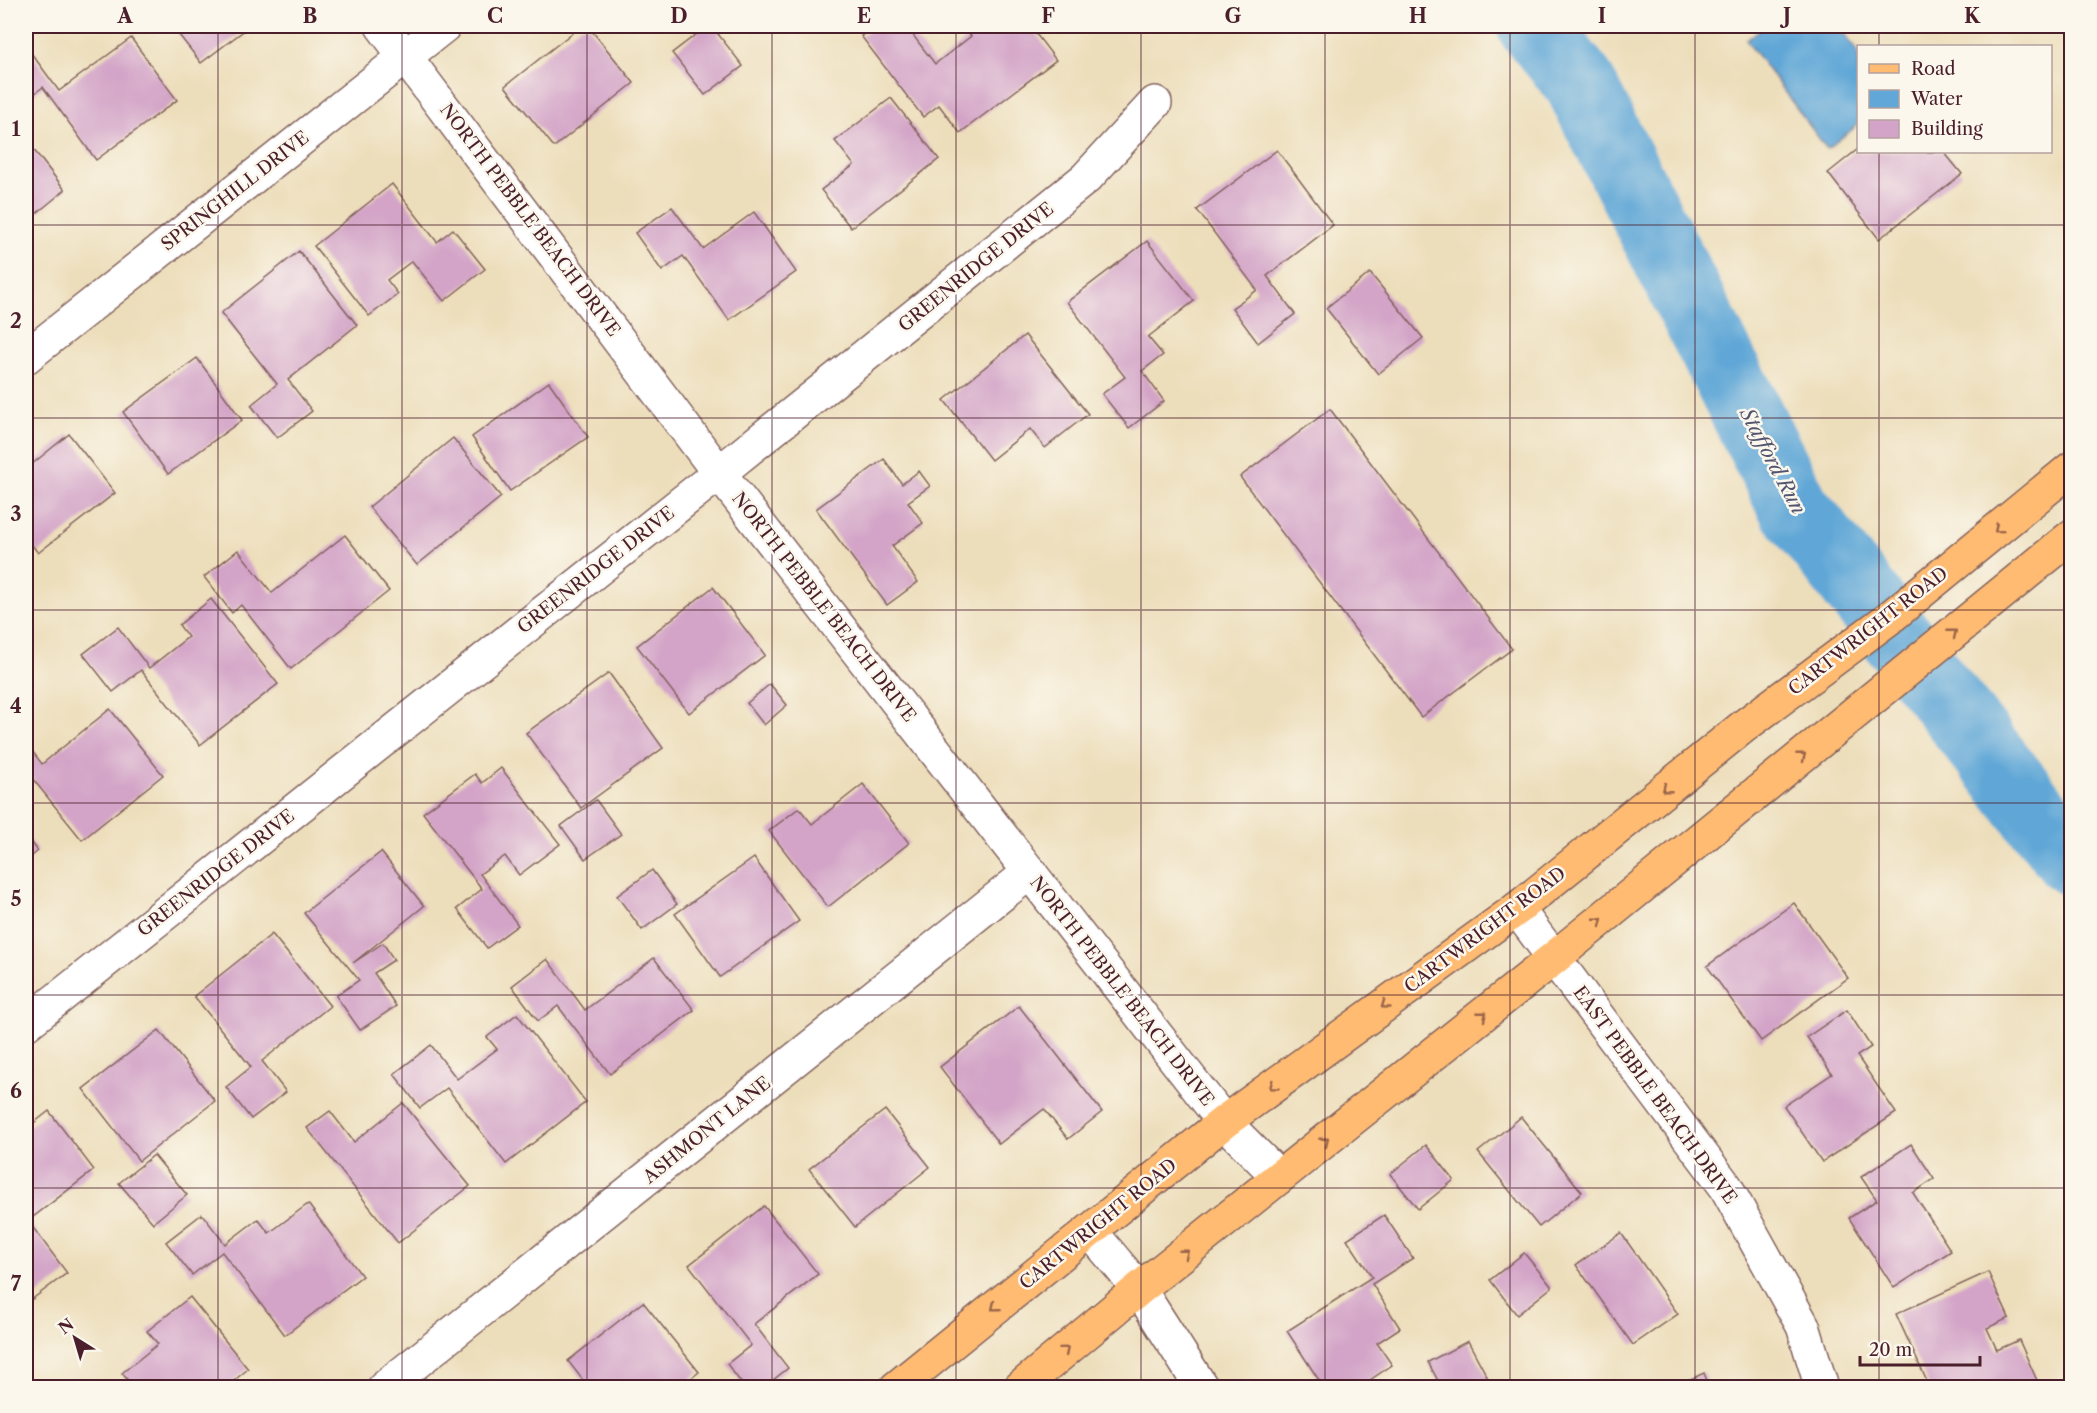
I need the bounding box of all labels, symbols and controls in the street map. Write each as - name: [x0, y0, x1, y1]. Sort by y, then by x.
- text: A: [116, 4, 133, 28]
- text: B: [303, 4, 318, 28]
- text: C: [487, 4, 503, 28]
- text: D: [670, 4, 688, 28]
- text: E: [857, 4, 871, 28]
- text: F: [1041, 4, 1055, 28]
- text: G: [1225, 4, 1242, 28]
- text: H: [1409, 4, 1427, 28]
- text: I: [1598, 4, 1606, 28]
- text: J: [1779, 4, 1791, 28]
- text: K: [1964, 4, 1981, 28]
- legend: [1857, 45, 2052, 153]
- text: Road: [1911, 58, 1956, 80]
- text: Water: [1910, 88, 1963, 110]
- street label: NORTH PEBBLE BEACH DRIVE: [435, 99, 625, 341]
- text: 1: [12, 117, 21, 141]
- text: Building: [1911, 118, 1983, 140]
- street label: SPRINGHILL DRIVE: [157, 126, 313, 256]
- street label: GREENRIDGE DRIVE: [894, 198, 1058, 336]
- text: 2: [10, 309, 22, 333]
- water label: Stafford Run: [1735, 403, 1811, 518]
- street label: NORTH PEBBLE BEACH DRIVE: [727, 488, 921, 726]
- text: 3: [10, 502, 22, 526]
- street label: GREENRIDGE DRIVE: [513, 502, 679, 638]
- one-way arrow: [1994, 522, 2005, 533]
- street label: CARTWRIGHT ROAD: [1784, 562, 1952, 700]
- one-way arrow: [1946, 629, 1957, 640]
- text: 4: [10, 694, 22, 718]
- one-way arrow: [1795, 753, 1806, 764]
- one-way arrow: [1662, 781, 1673, 792]
- street label: GREENRIDGE DRIVE: [133, 805, 299, 941]
- street label: CARTWRIGHT ROAD: [1400, 862, 1570, 998]
- street label: NORTH PEBBLE BEACH DRIVE: [1025, 872, 1219, 1110]
- text: 5: [10, 887, 22, 911]
- one-way arrow: [1593, 917, 1604, 928]
- street label: EAST PEBBLE BEACH DRIVE: [1568, 982, 1742, 1208]
- one-way arrow: [1380, 998, 1391, 1009]
- one-way arrow: [1476, 1011, 1487, 1022]
- street label: ASHMONT LANE: [638, 1072, 775, 1189]
- text: 6: [10, 1079, 22, 1103]
- one-way arrow: [1269, 1079, 1280, 1090]
- one-way arrow: [1318, 1137, 1329, 1148]
- street label: CARTWRIGHT ROAD: [1015, 1154, 1181, 1294]
- one-way arrow: [1178, 1249, 1189, 1260]
- text: 7: [11, 1272, 22, 1296]
- one-way arrow: [991, 1300, 1002, 1311]
- north arrow: [45, 1308, 105, 1368]
- text: N: [54, 1314, 78, 1338]
- scale bar: [1860, 1329, 1980, 1367]
- text: 20 m: [1869, 1339, 1913, 1361]
- one-way arrow: [1058, 1347, 1069, 1358]

